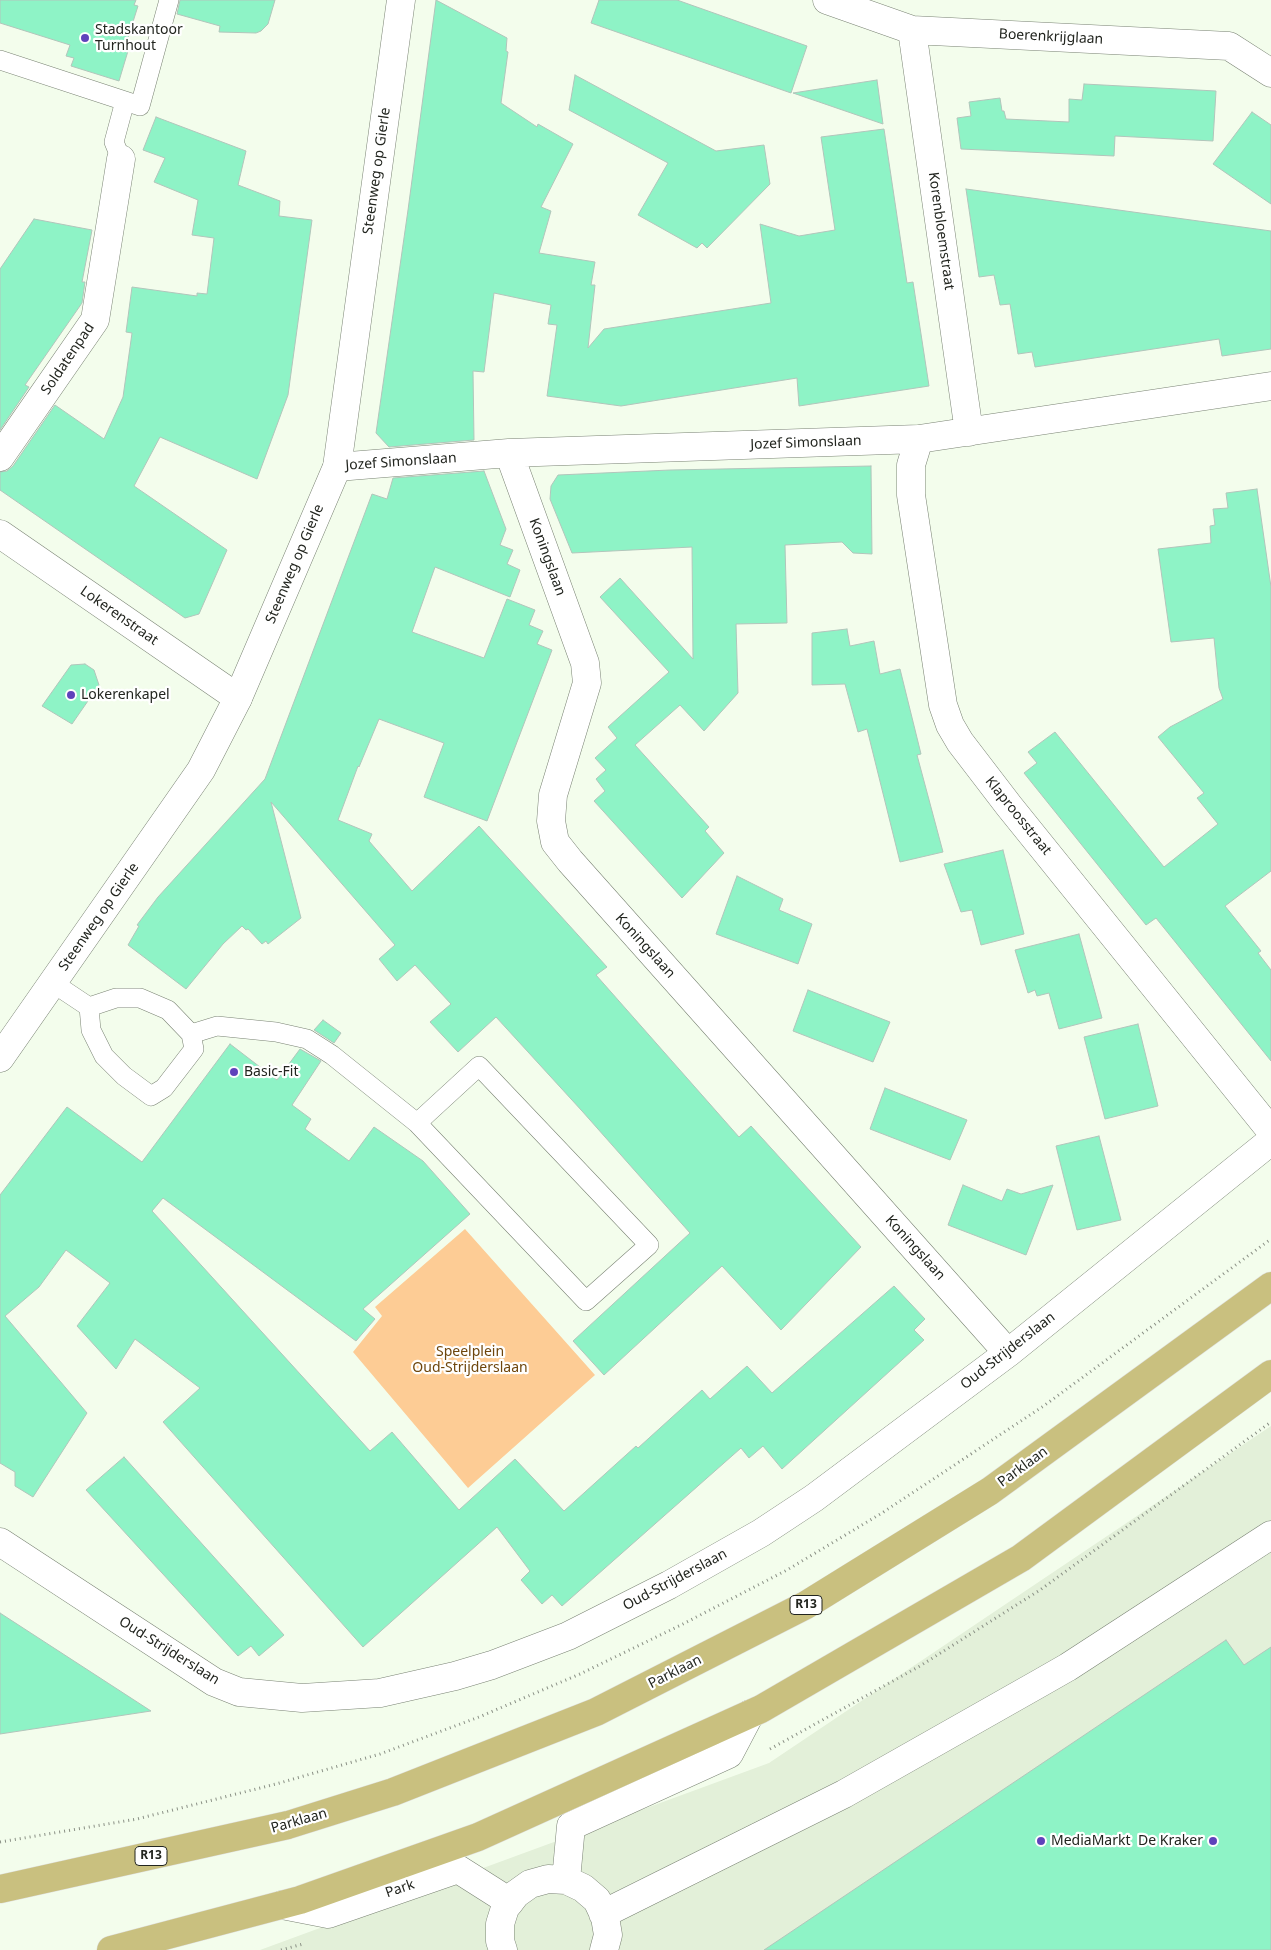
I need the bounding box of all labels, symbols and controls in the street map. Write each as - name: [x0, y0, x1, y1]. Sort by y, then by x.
- place label: Stadskantoor Turnhout: [95, 22, 183, 54]
- street label: Boerenkrijglaan: [998, 26, 1104, 48]
- marker: Stadskantoor Turnhout: [79, 32, 91, 44]
- street label: Steenweg op Gierle: [360, 106, 394, 236]
- street label: Korenbloemstraat: [924, 171, 958, 291]
- street label: Soldatenpad: [38, 320, 98, 398]
- street label: Jozef Simonslaan: [750, 433, 862, 453]
- street label: Jozef Simonslaan: [345, 450, 457, 474]
- street label: Steenweg op Gierle: [262, 502, 328, 626]
- street label: Koningslaan: [525, 516, 569, 598]
- street label: Lokerenstraat: [77, 583, 161, 649]
- place label: Lokerenkapel: [81, 687, 170, 703]
- marker: Lokerenkapel: [65, 689, 77, 701]
- street label: Klaproosstraat: [981, 773, 1055, 859]
- street label: Steenweg op Gierle: [55, 860, 143, 974]
- street label: Koningslaan: [612, 910, 678, 982]
- place label: Basic-Fit: [244, 1064, 298, 1080]
- marker: Basic-Fit: [228, 1066, 240, 1078]
- street label: Koningslaan: [882, 1212, 948, 1284]
- street label: Oud-Strijderslaan: [957, 1309, 1059, 1393]
- park label: Speelplein Oud-Strijderslaan: [412, 1344, 528, 1376]
- street label: Parklaan: [995, 1443, 1051, 1491]
- street label: Oud-Strijderslaan: [620, 1545, 730, 1615]
- road number: R13: [790, 1596, 822, 1614]
- street label: Oud-Strijderslaan: [116, 1613, 222, 1689]
- street label: Parklaan: [646, 1651, 704, 1693]
- street label: Parklaan: [269, 1805, 329, 1837]
- place label: MediaMarkt: [1051, 1833, 1131, 1849]
- place label: De Kraker: [1138, 1833, 1203, 1849]
- marker: MediaMarkt: [1035, 1835, 1047, 1847]
- marker: De Kraker: [1207, 1835, 1219, 1847]
- road number: R13: [135, 1846, 167, 1865]
- street label: Park: [383, 1876, 417, 1902]

